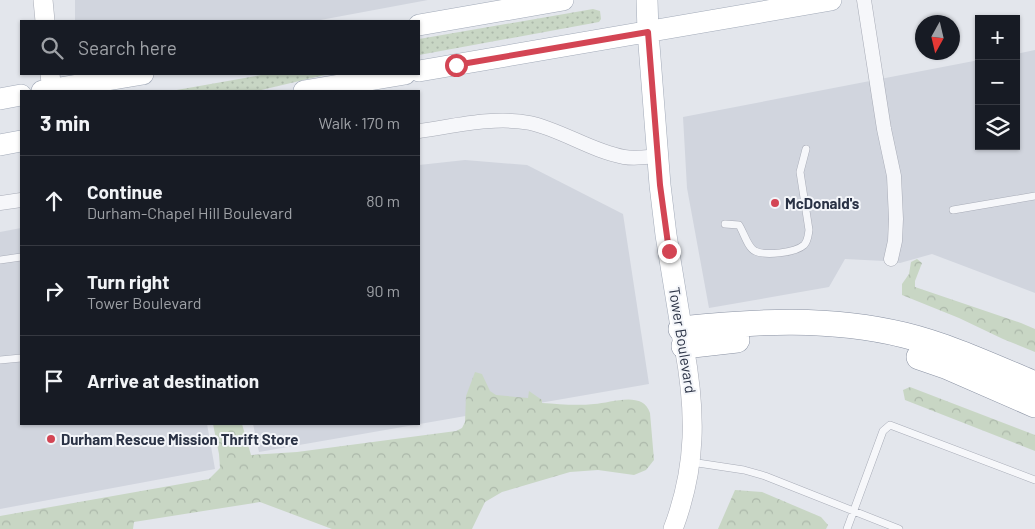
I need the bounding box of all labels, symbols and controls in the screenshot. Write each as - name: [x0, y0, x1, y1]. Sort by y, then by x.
- north arrow: [915, 15, 960, 60]
- map controls: [975, 15, 1020, 150]
- button: +: [975, 15, 1020, 60]
- search box: [20, 20, 420, 75]
- icon: search: [38, 34, 66, 62]
- text: Search here: [78, 36, 177, 59]
- route start: [445, 54, 468, 77]
- button: −: [975, 60, 1020, 105]
- button: layers: [975, 105, 1020, 150]
- text: 3 min: [40, 110, 90, 135]
- text: Walk · 170 m: [318, 113, 400, 132]
- text: Continue: [87, 180, 163, 203]
- icon: ahead: [40, 187, 68, 215]
- text: 80 m: [366, 191, 400, 210]
- place label: McDonald's: [785, 194, 860, 212]
- marker: McDonald's: [769, 197, 781, 209]
- text: Durham-Chapel Hill Boulevard: [87, 203, 292, 222]
- route end: [658, 240, 681, 263]
- text: Turn right: [87, 270, 169, 293]
- icon: right: [40, 277, 68, 305]
- text: 90 m: [366, 281, 400, 300]
- street label: Tower Boulevard: [666, 286, 700, 394]
- text: Tower Boulevard: [87, 293, 202, 312]
- icon: arrive: [40, 367, 68, 395]
- text: Arrive at destination: [87, 369, 259, 392]
- place label: Durham Rescue Mission Thrift Store: [61, 430, 298, 448]
- marker: Durham Rescue Mission Thrift Store: [45, 433, 57, 445]

